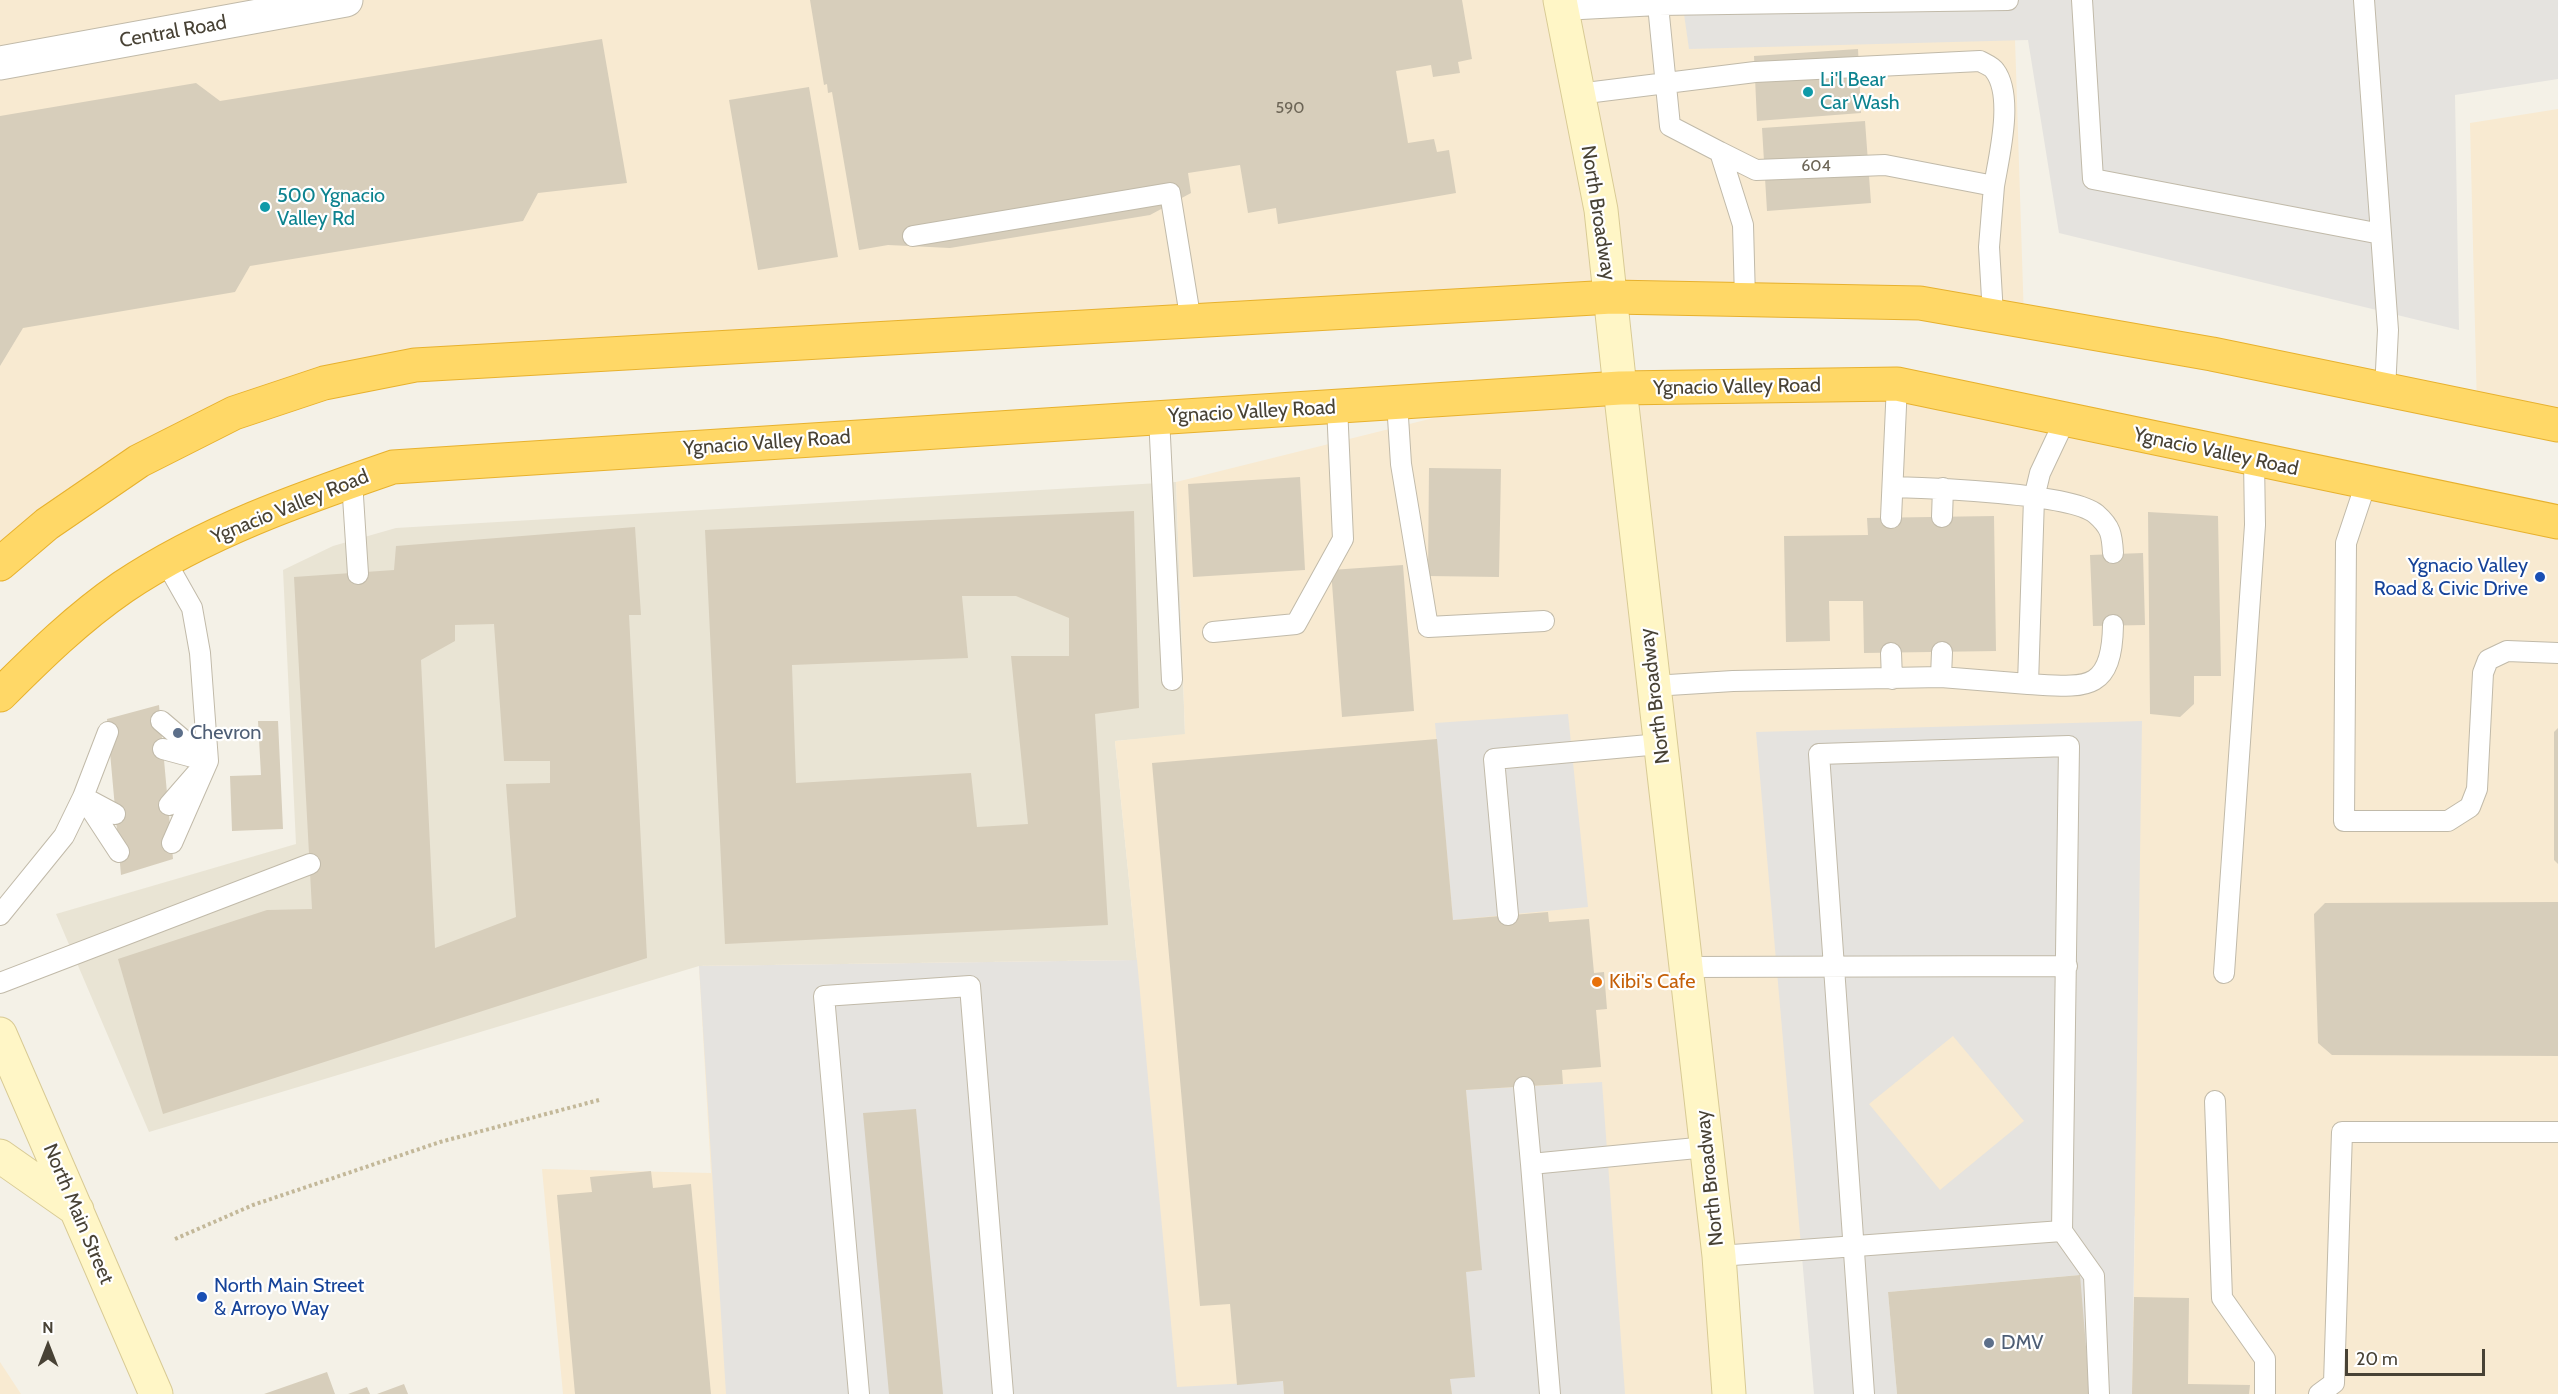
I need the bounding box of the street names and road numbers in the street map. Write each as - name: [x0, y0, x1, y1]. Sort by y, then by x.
- street label: Central Road: [118, 11, 228, 53]
- street label: North Broadway: [1575, 144, 1621, 282]
- street label: Ygnacio Valley Road: [1653, 374, 1821, 400]
- street label: Ygnacio Valley Road: [1168, 396, 1336, 428]
- street label: Ygnacio Valley Road: [2131, 423, 2301, 481]
- street label: Ygnacio Valley Road: [682, 425, 852, 461]
- street label: Ygnacio Valley Road: [208, 464, 372, 550]
- street label: North Broadway: [1635, 627, 1675, 765]
- street label: North Broadway: [1691, 1109, 1729, 1247]
- street label: North Main Street: [38, 1140, 118, 1288]

